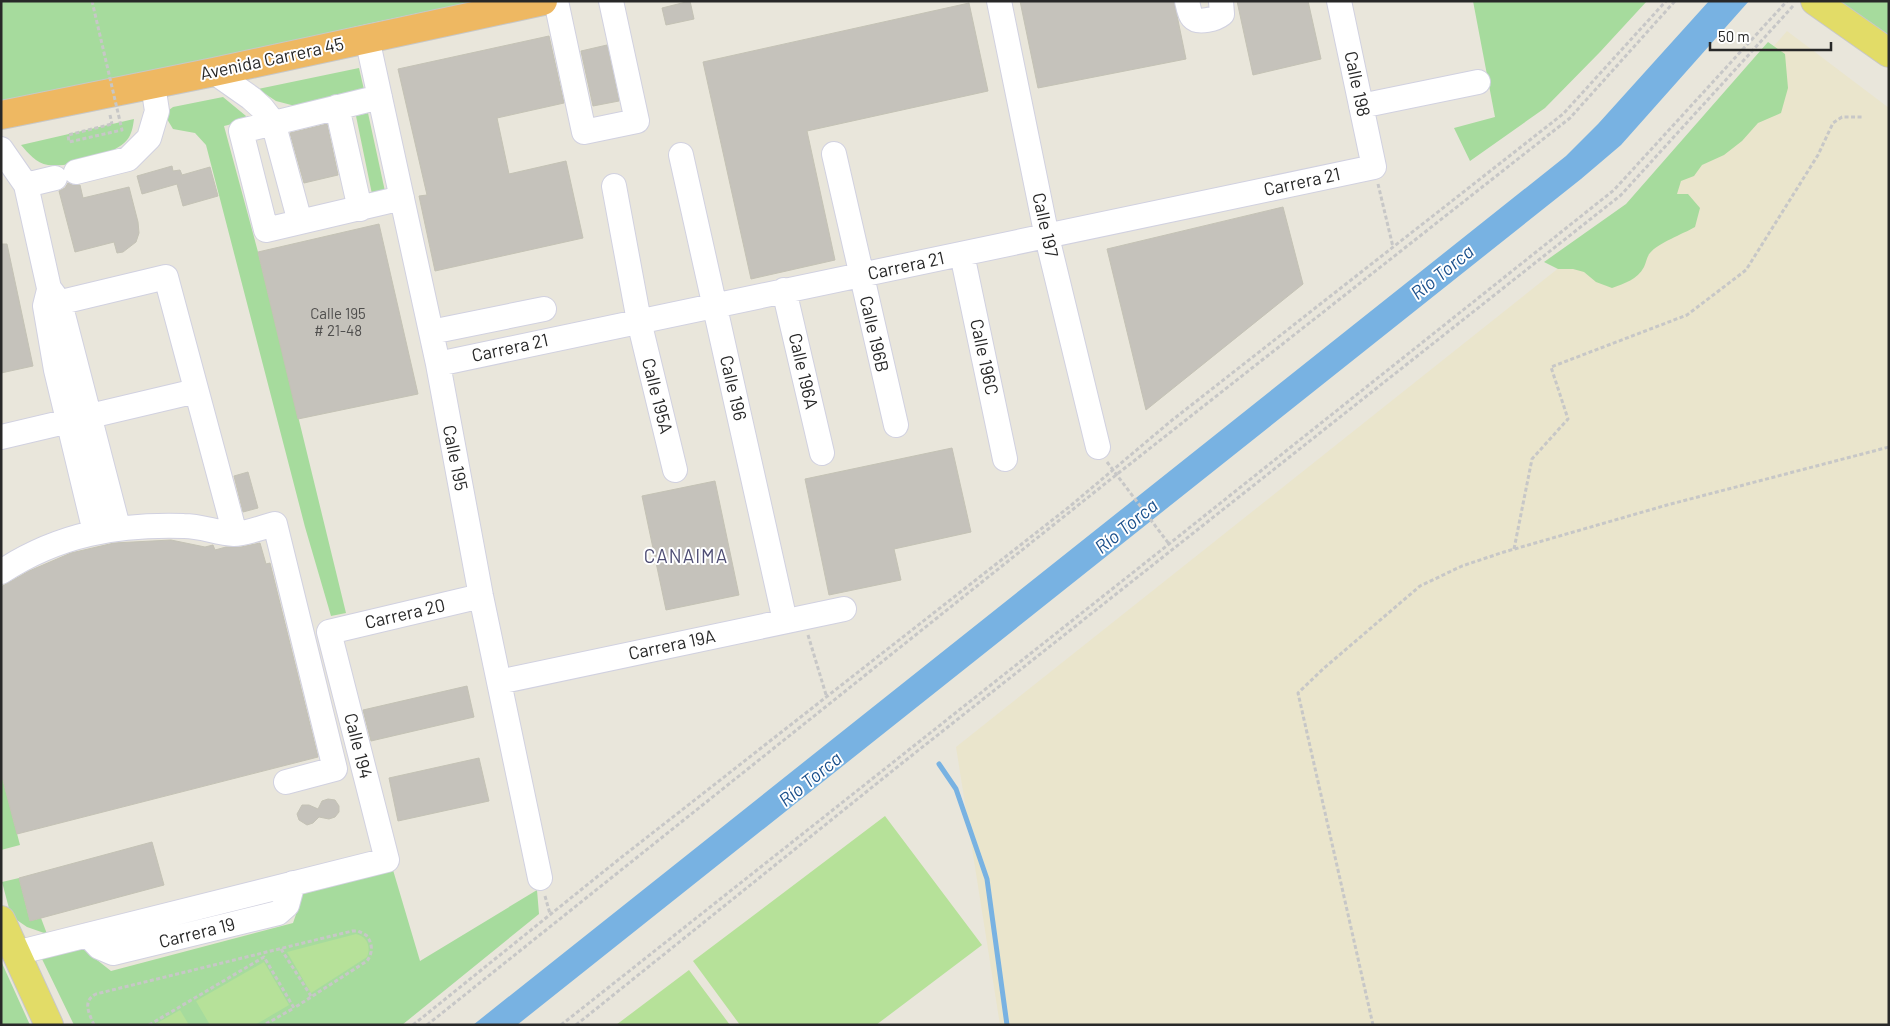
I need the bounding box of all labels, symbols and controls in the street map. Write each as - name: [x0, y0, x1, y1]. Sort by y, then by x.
- scale bar: [1710, 20, 1831, 52]
- text: 50 m: [1718, 27, 1750, 45]
- street label: Avenida Carrera 45: [198, 32, 346, 84]
- street label: Calle 198: [1340, 49, 1376, 119]
- street label: Carrera 21: [1262, 162, 1342, 200]
- street label: Calle 197: [1028, 190, 1064, 260]
- water label: Río Torca: [1406, 239, 1478, 304]
- street label: Carrera 21: [866, 246, 946, 284]
- street label: Calle 196B: [856, 293, 894, 374]
- house number: Calle 195 # 21-48: [310, 304, 366, 339]
- street label: Calle 196C: [966, 317, 1004, 397]
- street label: Carrera 21: [470, 328, 550, 366]
- street label: Calle 196A: [785, 331, 823, 411]
- street label: Calle 196: [716, 353, 752, 423]
- street label: Calle 195A: [638, 356, 678, 436]
- street label: Calle 195: [439, 423, 473, 493]
- water label: Río Torca: [1090, 493, 1162, 558]
- district label: CANAIMA: [644, 544, 728, 567]
- street label: Carrera 20: [362, 593, 447, 633]
- street label: Carrera 19A: [626, 624, 717, 664]
- street label: Calle 194: [340, 711, 378, 781]
- water label: Río Torca: [774, 746, 846, 811]
- street label: Carrera 19: [156, 912, 237, 952]

